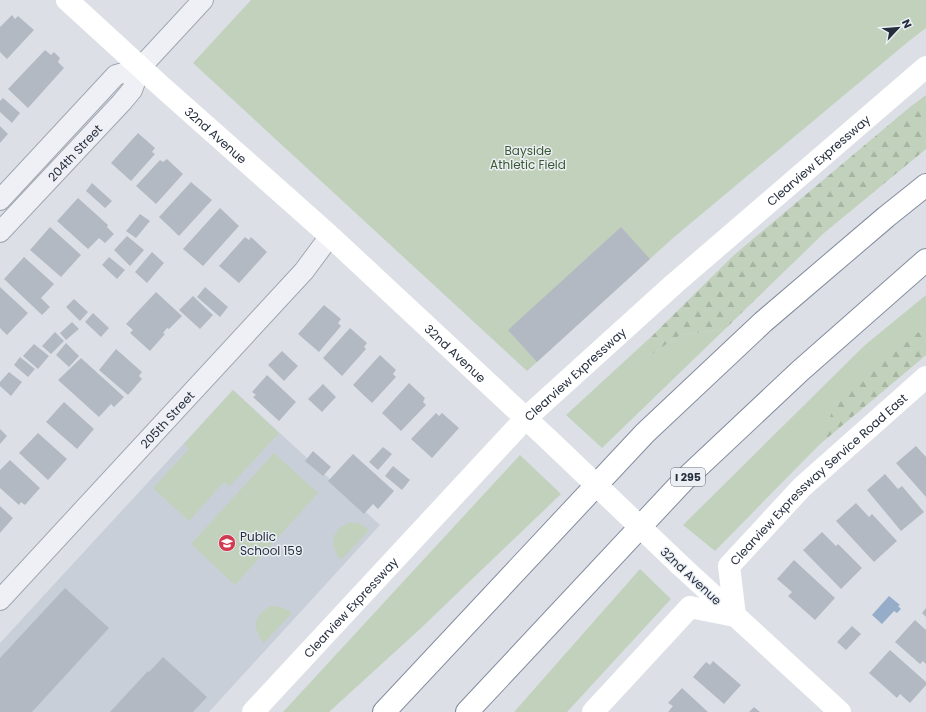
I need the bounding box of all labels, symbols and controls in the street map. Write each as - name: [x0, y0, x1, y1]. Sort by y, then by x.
- north arrow: [878, 8, 918, 48]
- text: N: [898, 16, 916, 31]
- street label: 32nd Avenue: [181, 103, 251, 167]
- street label: Clearview Expressway: [763, 110, 874, 209]
- street label: 204th Street: [44, 120, 106, 185]
- park label: Bayside Athletic Field: [490, 142, 566, 173]
- street label: 32nd Avenue: [421, 320, 490, 386]
- street label: Clearview Expressway: [520, 323, 629, 424]
- street label: 205th Street: [136, 387, 198, 452]
- street label: Clearview Expressway Service Road East: [726, 389, 911, 569]
- road number: I 295: [671, 468, 705, 486]
- place label: Public School 159: [240, 528, 302, 559]
- school or university icon: Public School 159: [217, 533, 237, 553]
- street label: 32nd Avenue: [657, 543, 725, 609]
- street label: Clearview Expressway: [299, 553, 402, 661]

